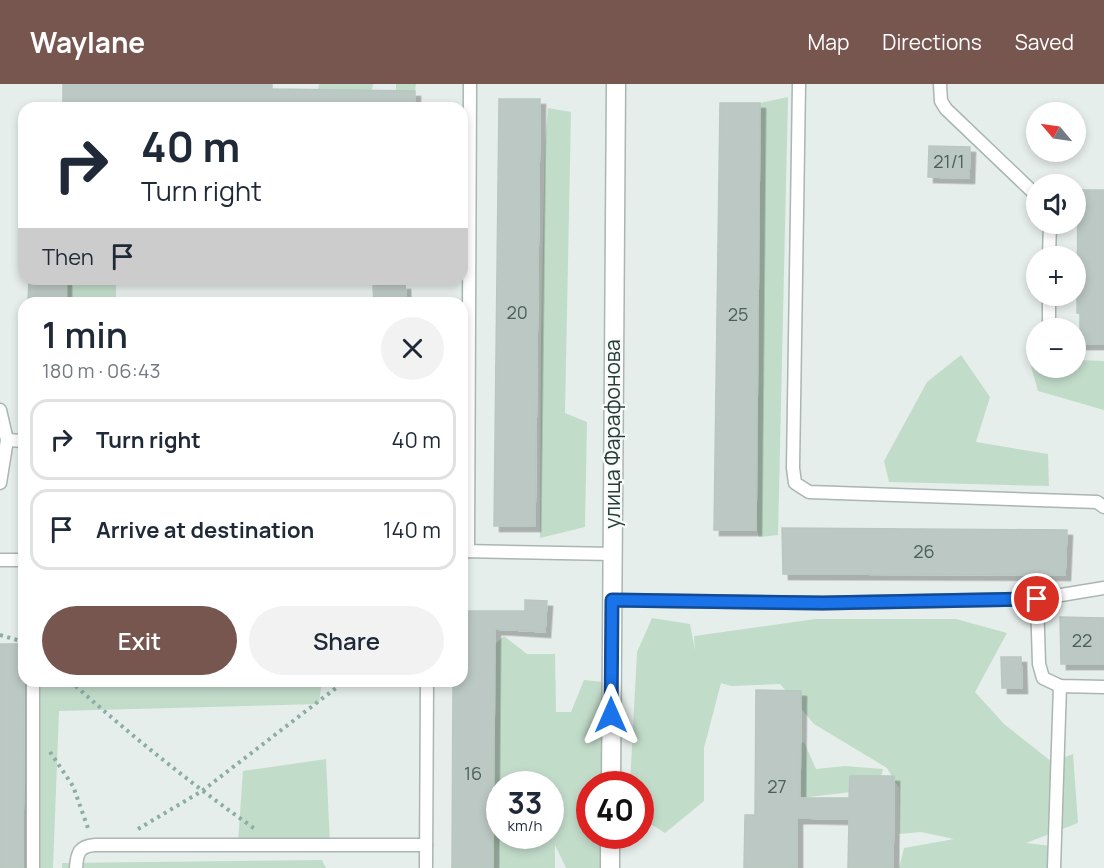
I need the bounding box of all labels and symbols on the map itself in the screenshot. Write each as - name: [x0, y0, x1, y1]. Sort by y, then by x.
- north arrow: [1026, 102, 1086, 162]
- house number: 21/1: [933, 149, 965, 173]
- house number: 20: [506, 300, 528, 324]
- house number: 25: [728, 302, 748, 326]
- street label: улица Фарафонова: [598, 339, 626, 529]
- house number: 26: [913, 539, 935, 563]
- pin: [1011, 573, 1062, 624]
- house number: 22: [1072, 628, 1092, 652]
- position arrow: [579, 683, 643, 747]
- house number: 16: [464, 761, 482, 785]
- speed limit sign: 40: [576, 771, 654, 849]
- house number: 27: [767, 774, 787, 798]

